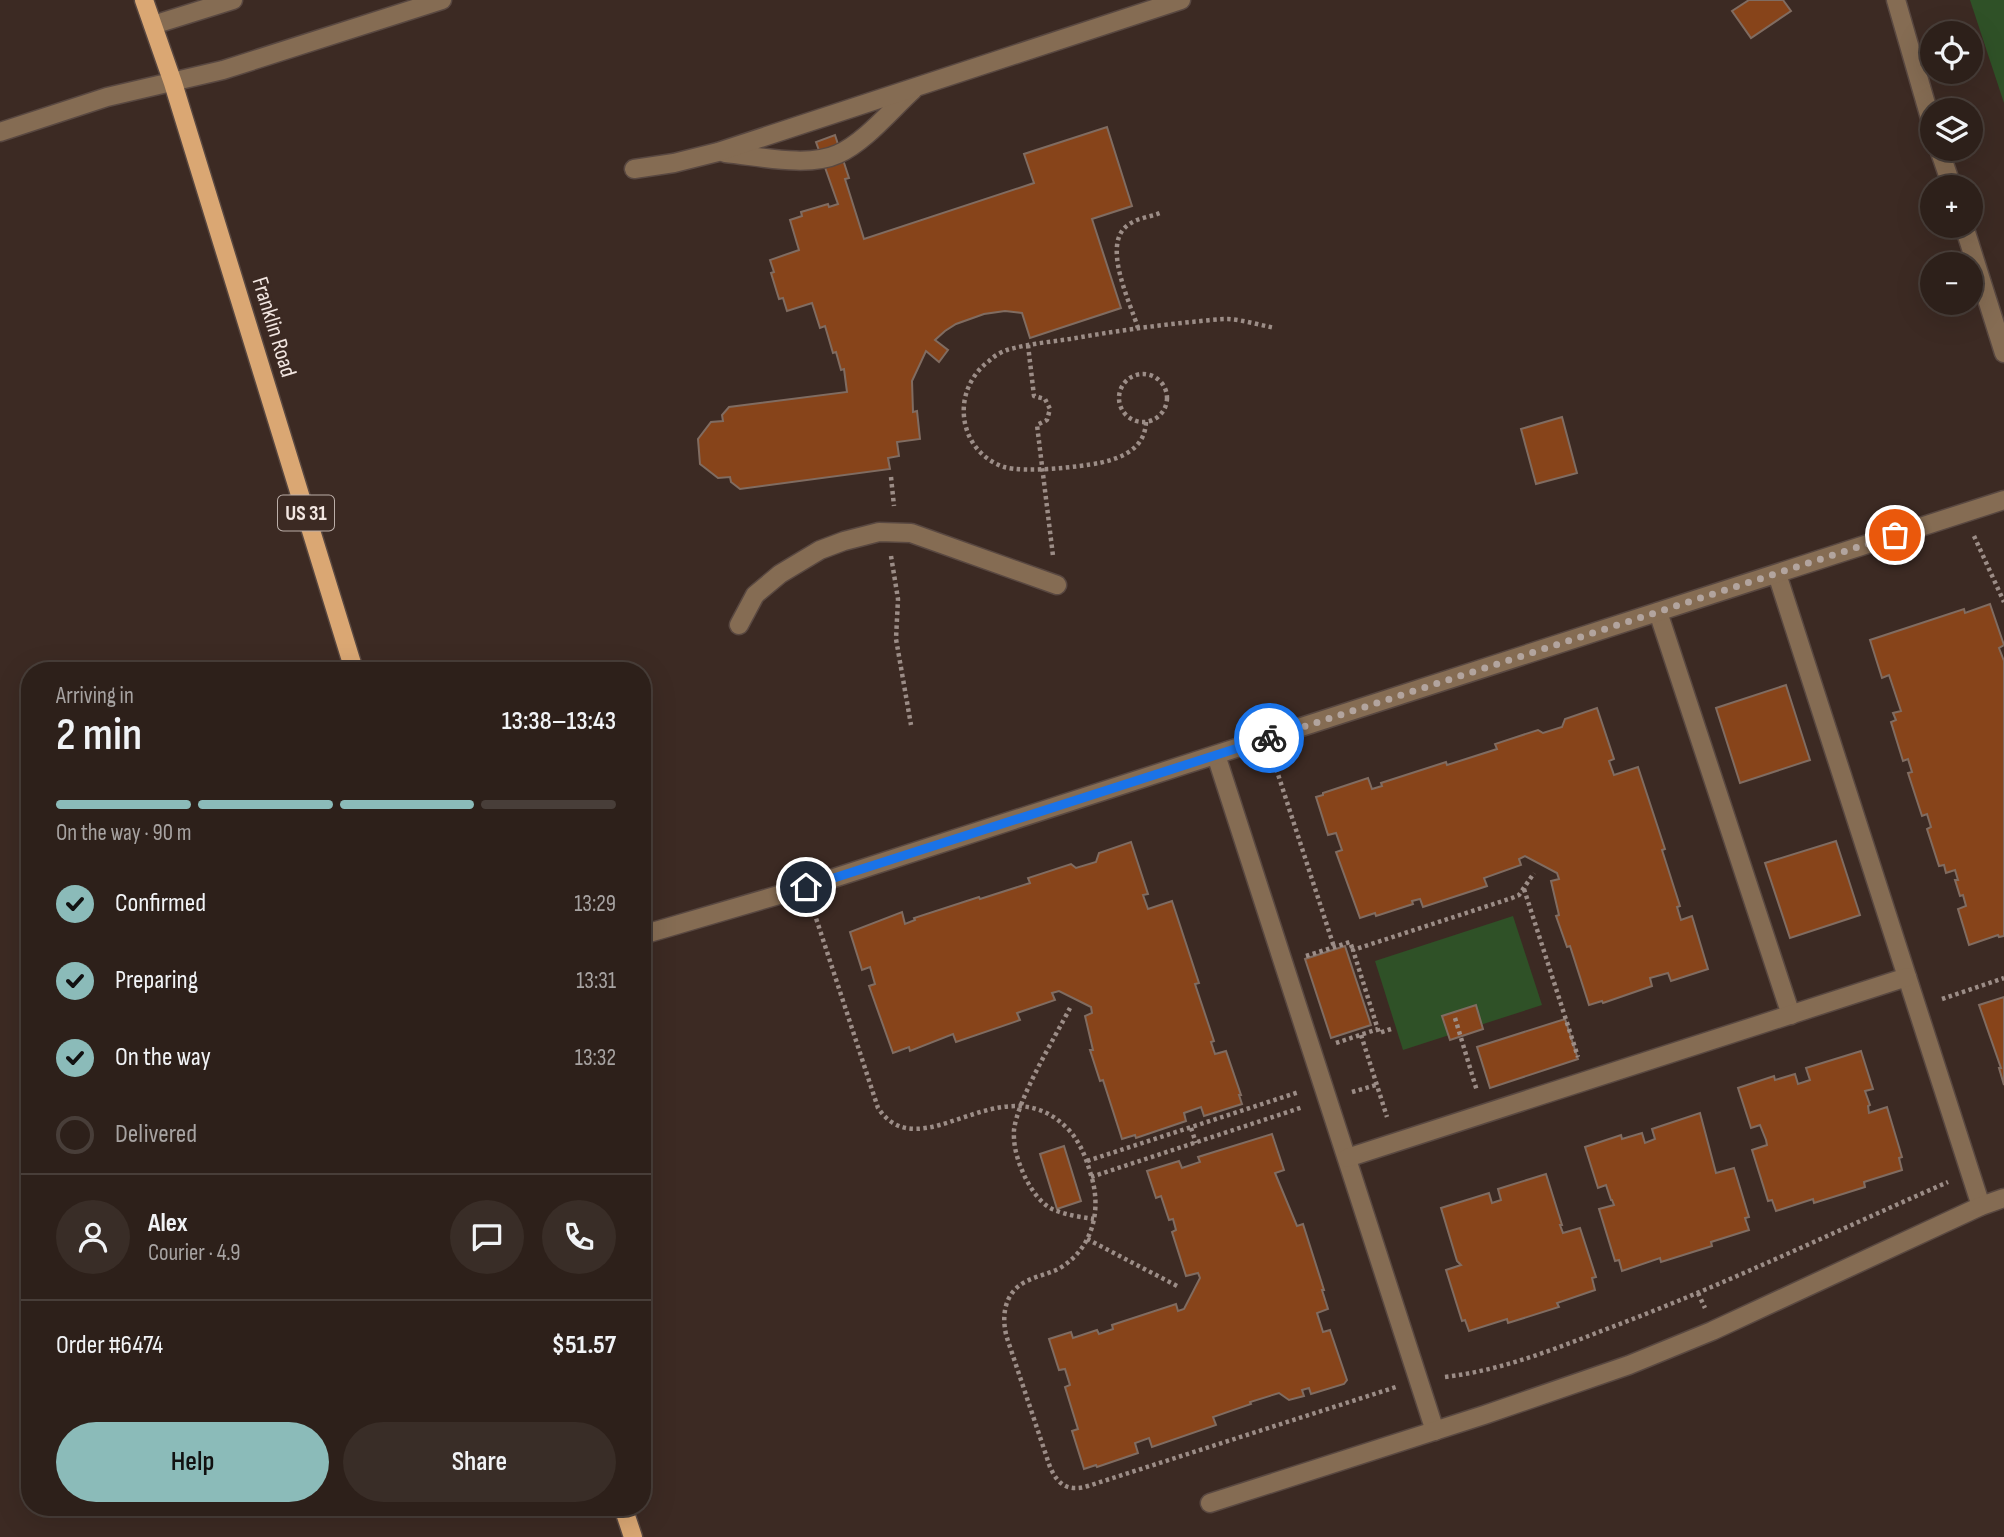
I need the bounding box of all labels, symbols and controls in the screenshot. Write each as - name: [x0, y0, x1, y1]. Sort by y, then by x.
- map controls: [1920, 21, 1983, 315]
- button: locate: [1920, 21, 1983, 84]
- button: layers: [1920, 98, 1983, 161]
- button: +: [1920, 175, 1983, 238]
- button: −: [1920, 252, 1983, 315]
- street label: Franklin Road: [246, 274, 302, 380]
- road number: US 31: [278, 496, 334, 530]
- pin: [1865, 505, 1925, 565]
- icon: bag: [1876, 516, 1914, 554]
- text: Arriving in: [56, 682, 134, 710]
- courier: [1234, 703, 1304, 773]
- text: 13:38–13:43: [502, 706, 616, 737]
- text: 2 min: [56, 708, 142, 763]
- icon: bike: [1250, 719, 1288, 757]
- text: On the way · 90 m: [56, 819, 191, 847]
- pin: [776, 857, 836, 917]
- icon: home: [787, 868, 825, 906]
- icon: check: [56, 885, 94, 923]
- text: Confirmed: [115, 888, 206, 919]
- text: 13:29: [574, 890, 616, 918]
- icon: check: [56, 962, 94, 1000]
- text: Preparing: [115, 965, 198, 996]
- text: 13:31: [576, 967, 616, 995]
- icon: check: [56, 1039, 94, 1077]
- text: On the way: [115, 1042, 211, 1073]
- text: 13:32: [575, 1044, 616, 1072]
- text: Delivered: [115, 1119, 197, 1150]
- button: person: [56, 1200, 130, 1274]
- button: chat: [450, 1200, 524, 1274]
- button: phone: [542, 1200, 616, 1274]
- text: Alex: [148, 1208, 188, 1239]
- text: Courier · 4.9: [148, 1239, 240, 1267]
- text: Order #6474: [56, 1330, 163, 1361]
- text: $51.57: [552, 1330, 616, 1361]
- button: Help: [56, 1422, 329, 1502]
- button: Share: [343, 1422, 616, 1502]

